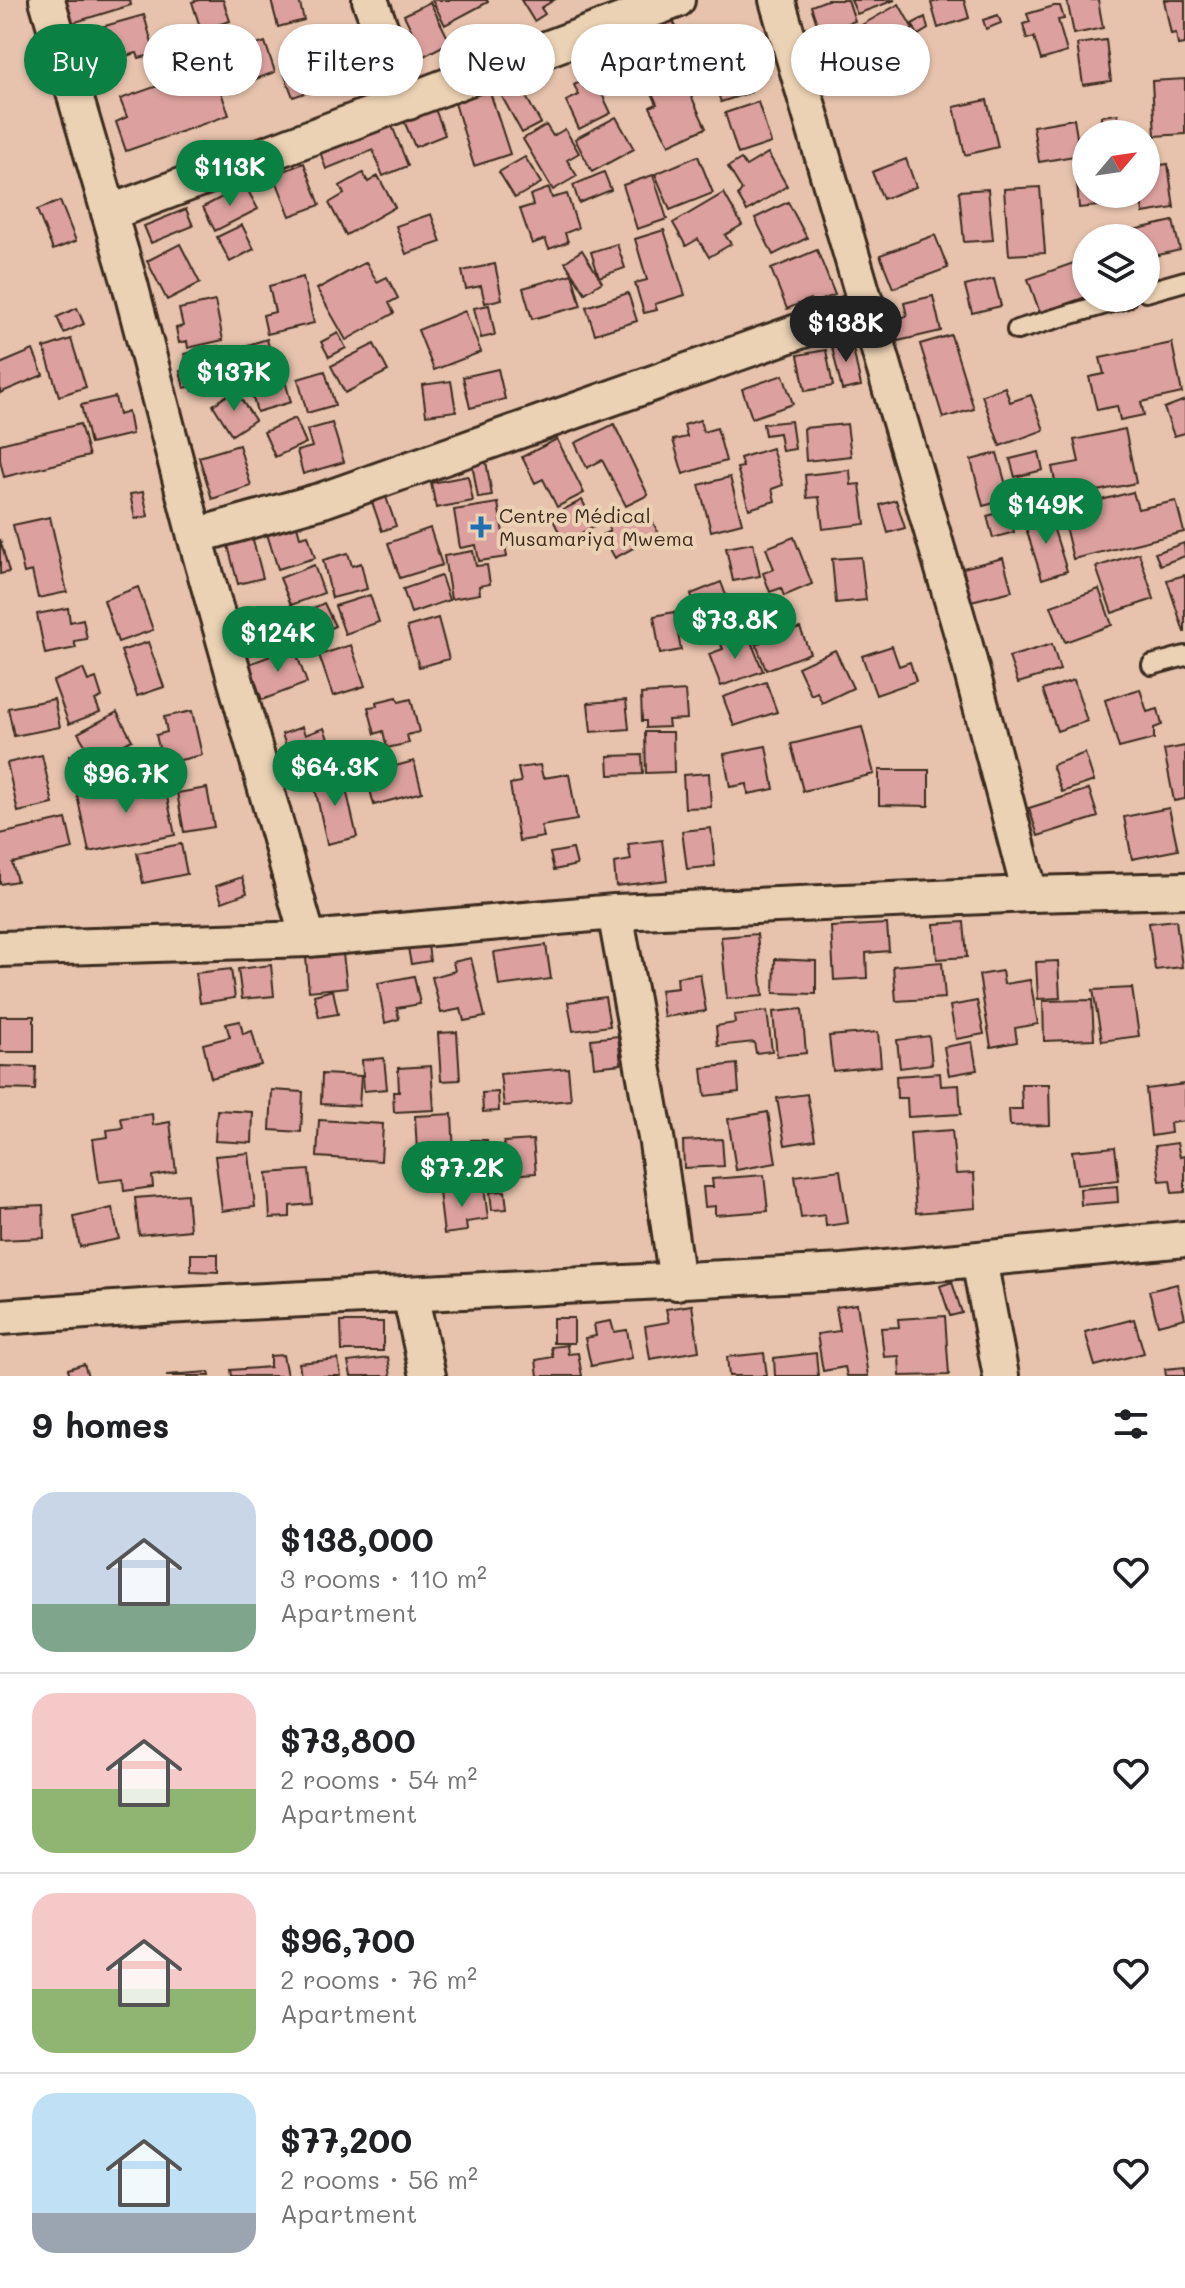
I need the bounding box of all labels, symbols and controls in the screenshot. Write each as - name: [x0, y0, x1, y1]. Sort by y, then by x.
- chip: Buy: [24, 24, 127, 96]
- chip: Rent: [143, 24, 262, 96]
- chip: Filters: [278, 24, 423, 96]
- chip: New: [439, 24, 555, 96]
- chip: Apartment: [571, 24, 775, 96]
- chip: House: [791, 24, 930, 96]
- north arrow: [1072, 120, 1160, 208]
- map controls: [1072, 120, 1160, 312]
- pin: $113K: [174, 140, 286, 208]
- text: $113K: [194, 149, 266, 183]
- button: layers: [1072, 224, 1160, 312]
- pin: $138K: [790, 296, 902, 364]
- text: $138K: [808, 305, 884, 339]
- pin: $137K: [178, 345, 290, 413]
- text: $137K: [197, 354, 271, 388]
- pin: $149K: [990, 478, 1102, 546]
- text: $149K: [1008, 487, 1084, 521]
- place label: Centre Médical Musamariya Mwema: [499, 502, 694, 551]
- marker: Centre Médical Musamariya Mwema: [470, 516, 492, 538]
- pin: $73.8K: [670, 593, 800, 661]
- text: $73.8K: [691, 602, 779, 636]
- pin: $124K: [222, 606, 334, 674]
- text: $124K: [240, 615, 316, 649]
- pin: $64.3K: [270, 740, 400, 808]
- pin: $96.7K: [61, 747, 191, 815]
- text: $64.3K: [291, 749, 380, 783]
- text: $96.7K: [82, 756, 170, 790]
- pin: $77.2K: [397, 1141, 527, 1209]
- text: $77.2K: [420, 1150, 504, 1184]
- text: 9 homes: [32, 1402, 169, 1447]
- icon: filters: [1109, 1402, 1153, 1446]
- text: $138,000: [280, 1516, 434, 1561]
- icon: home: [96, 1524, 192, 1620]
- icon: heart: [1109, 1550, 1153, 1594]
- text: 3 rooms · 110 m²: [280, 1561, 487, 1595]
- text: Apartment: [280, 1595, 417, 1629]
- text: $73,800: [280, 1717, 416, 1762]
- icon: home: [96, 1725, 192, 1821]
- icon: heart: [1109, 1751, 1153, 1795]
- text: 2 rooms · 54 m²: [280, 1762, 477, 1796]
- text: Apartment: [280, 1796, 417, 1830]
- text: $96,700: [280, 1917, 415, 1962]
- icon: home: [96, 1925, 192, 2021]
- icon: heart: [1109, 1951, 1153, 1995]
- text: 2 rooms · 76 m²: [280, 1962, 477, 1996]
- text: Apartment: [280, 1996, 417, 2030]
- text: $77,200: [280, 2117, 412, 2162]
- icon: home: [96, 2125, 192, 2221]
- icon: heart: [1109, 2151, 1153, 2195]
- text: 2 rooms · 56 m²: [280, 2162, 478, 2196]
- text: Apartment: [280, 2196, 417, 2230]

